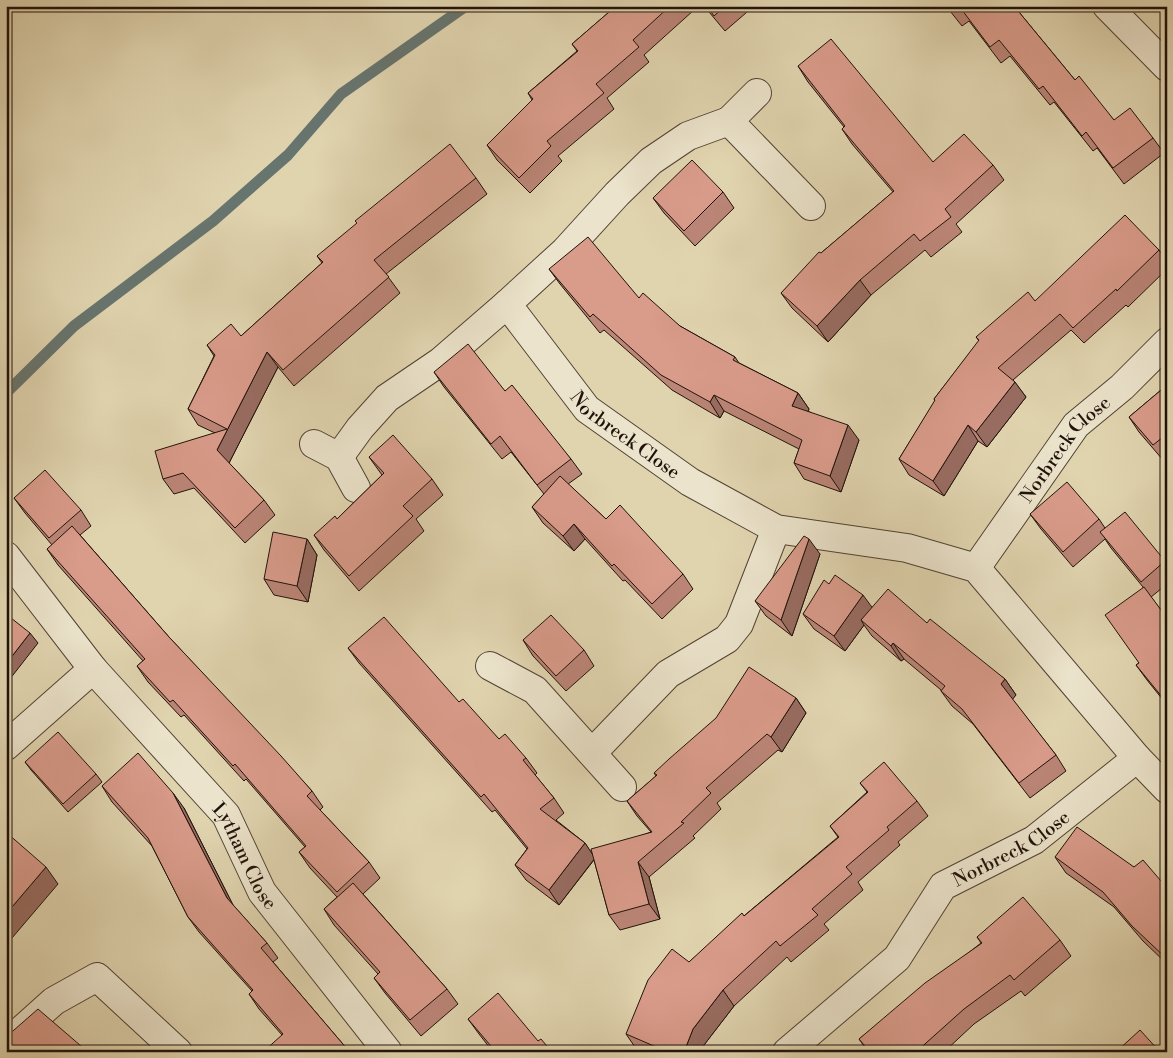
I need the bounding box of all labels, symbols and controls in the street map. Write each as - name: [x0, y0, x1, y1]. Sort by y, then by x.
- street label: Norbreck Close: [565, 386, 685, 484]
- street label: Norbreck Close: [1015, 391, 1115, 507]
- street label: Lytham Close: [207, 797, 282, 915]
- street label: Norbreck Close: [949, 805, 1075, 892]

